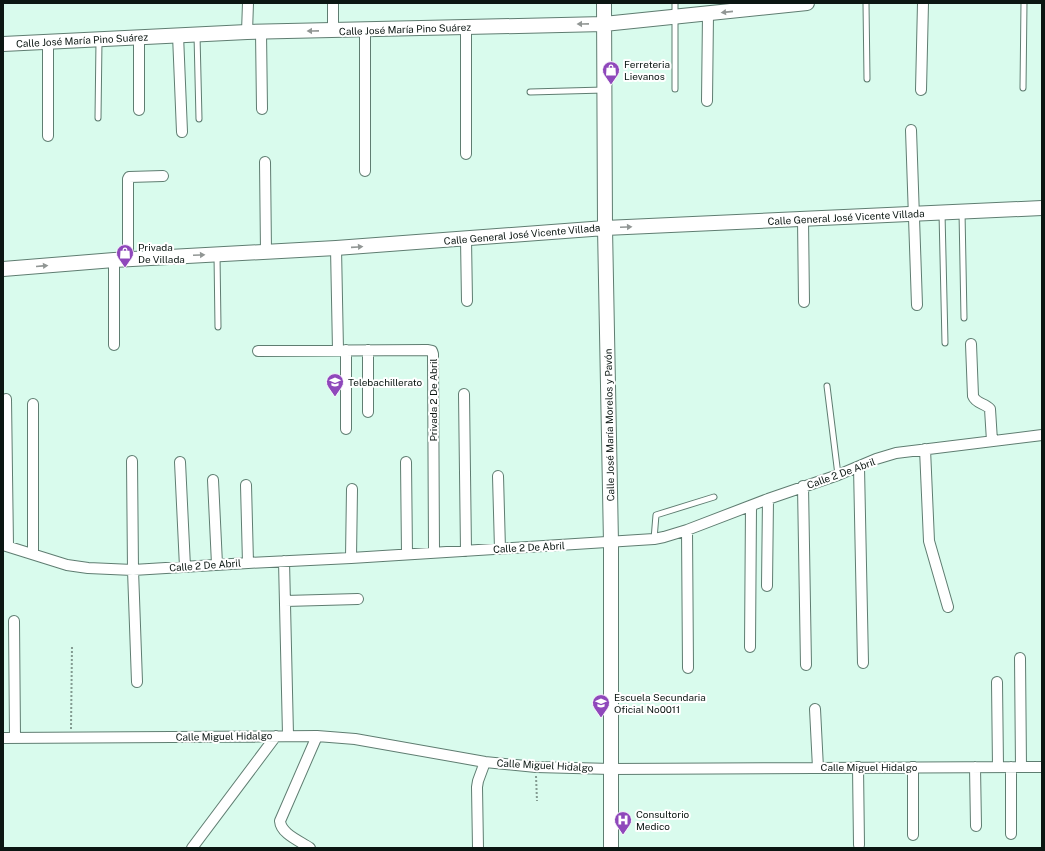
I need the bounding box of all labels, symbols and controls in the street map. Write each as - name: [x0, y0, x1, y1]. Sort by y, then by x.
- one-way arrow: [721, 9, 733, 15]
- street label: Calle José María Pino Suárez: [339, 21, 471, 37]
- one-way arrow: [577, 21, 589, 28]
- one-way arrow: [306, 28, 319, 34]
- street label: Calle José María Pino Suárez: [16, 31, 149, 49]
- place label: Ferreteria Lievanos: [624, 58, 670, 82]
- shop icon: Ferreteria Lievanos: [601, 60, 621, 85]
- street label: Calle General José Vicente Villada: [767, 207, 925, 227]
- street label: Calle General José Vicente Villada: [443, 221, 601, 247]
- one-way arrow: [620, 223, 633, 230]
- place label: Privada De Villada: [138, 241, 185, 265]
- shop icon: Privada De Villada: [115, 243, 135, 268]
- one-way arrow: [351, 243, 363, 250]
- one-way arrow: [193, 252, 206, 259]
- one-way arrow: [36, 263, 48, 269]
- street label: Calle José María Morelos y Pavón: [602, 348, 616, 501]
- street label: Privada 2 De Abril: [427, 358, 439, 442]
- school or university icon: Telebachillerato: [325, 372, 345, 397]
- place label: Telebachillerato: [348, 376, 423, 388]
- street label: Calle 2 De Abril: [805, 455, 877, 491]
- street label: Calle 2 De Abril: [493, 539, 565, 555]
- street label: Calle 2 De Abril: [169, 557, 241, 573]
- place label: Escuela Secundaria Oficial No0011: [614, 691, 706, 715]
- school or university icon: Escuela Secundaria Oficial No0011: [591, 693, 611, 718]
- street label: Calle Miguel Hidalgo: [175, 729, 273, 743]
- street label: Calle Miguel Hidalgo: [496, 756, 594, 774]
- street label: Calle Miguel Hidalgo: [821, 761, 918, 773]
- place label: Consultorio Medico: [636, 808, 690, 832]
- hospital icon: Consultorio Medico: [613, 810, 633, 835]

